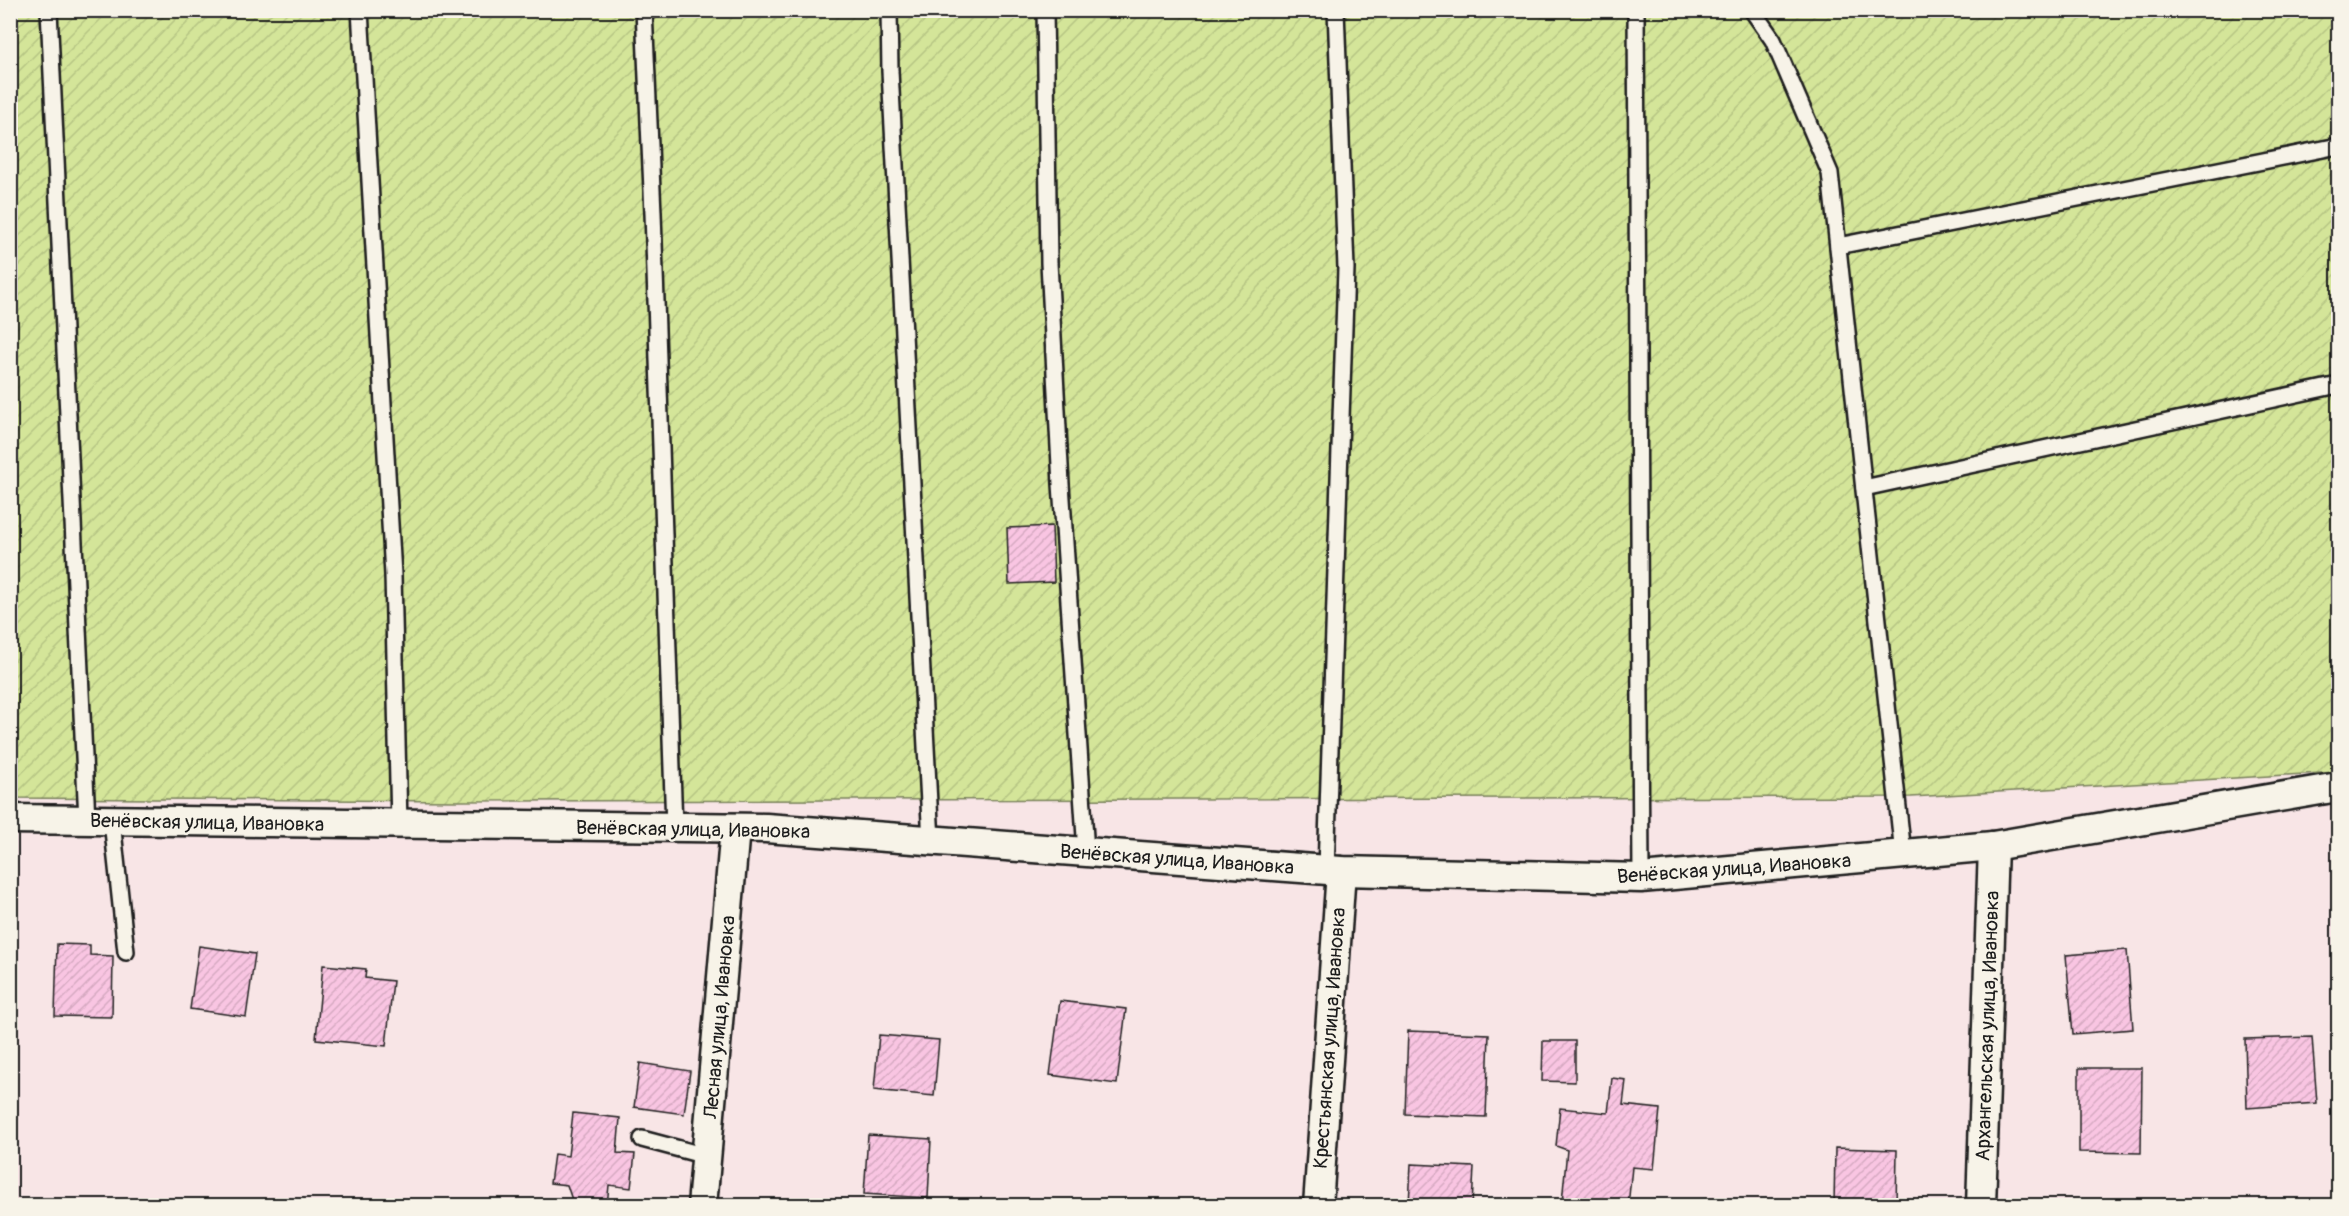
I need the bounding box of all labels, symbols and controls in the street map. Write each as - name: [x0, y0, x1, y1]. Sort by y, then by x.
- street label: Венёвская улица, Ивановка: [90, 808, 324, 837]
- street label: Венёвская улица, Ивановка: [576, 815, 810, 844]
- street label: Венёвская улица, Ивановка: [1059, 839, 1295, 880]
- street label: Венёвская улица, Ивановка: [1616, 848, 1852, 889]
- street label: Архангельская улица, Ивановка: [1970, 890, 2005, 1162]
- street label: Крестьянская улица, Ивановка: [1308, 907, 1351, 1170]
- street label: Лесная улица, Ивановка: [698, 914, 741, 1121]

